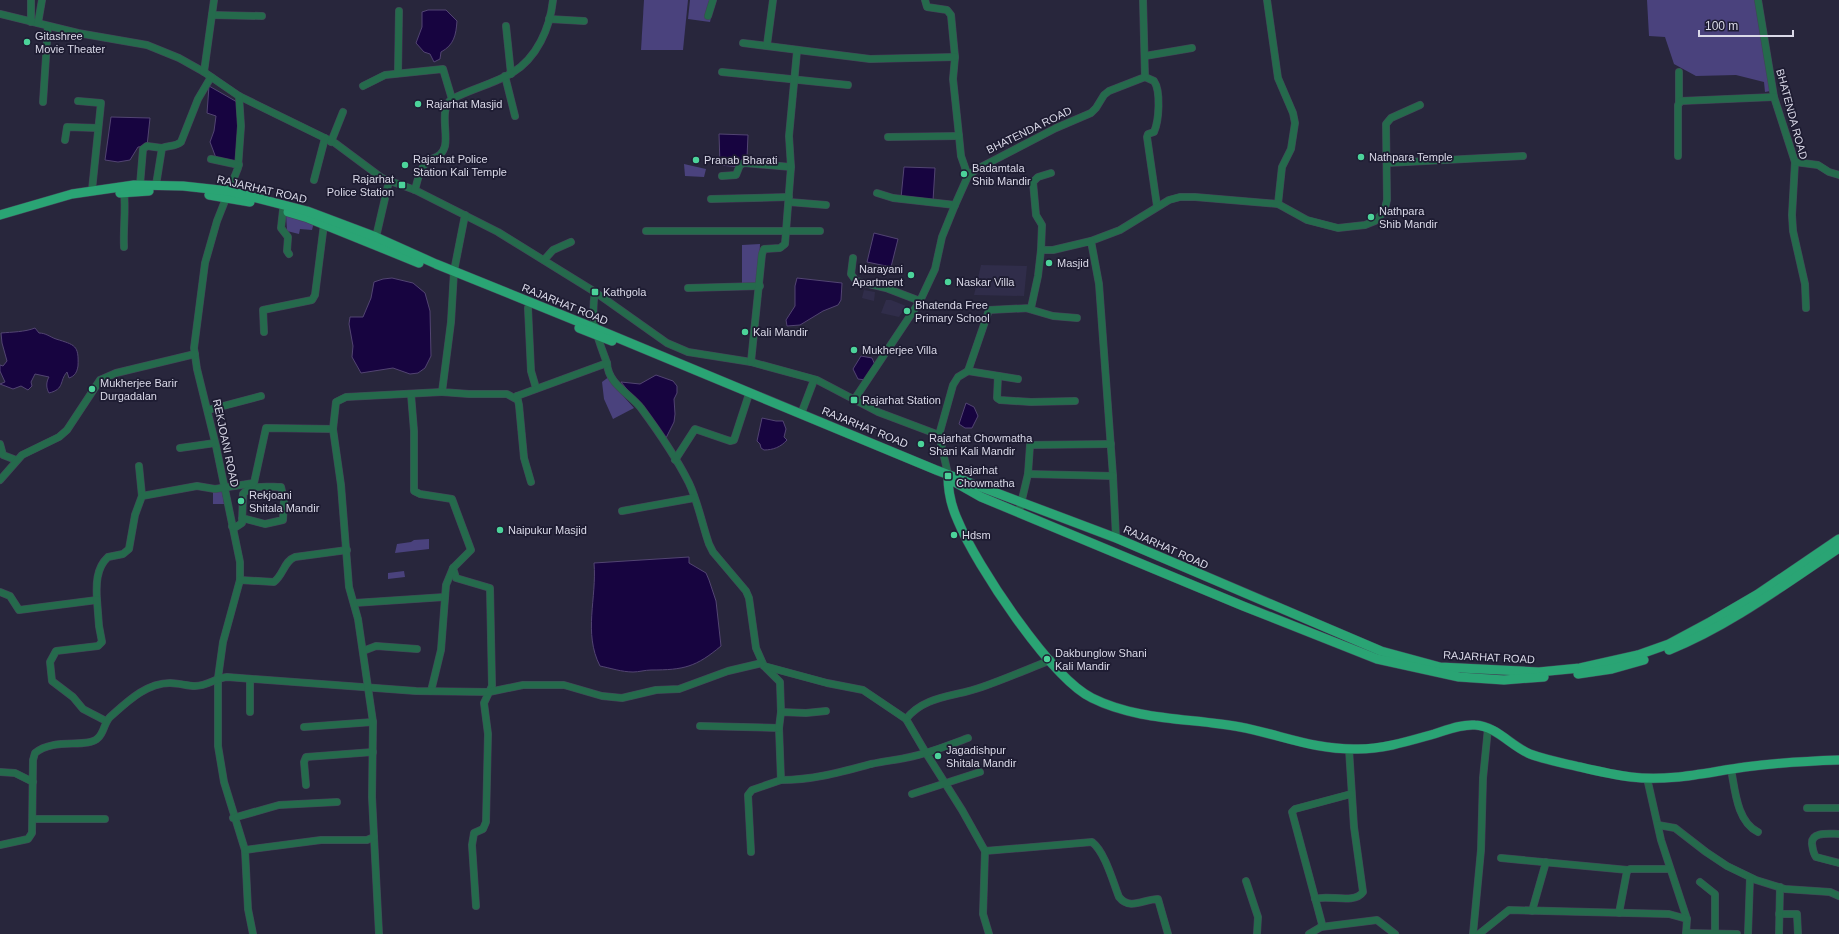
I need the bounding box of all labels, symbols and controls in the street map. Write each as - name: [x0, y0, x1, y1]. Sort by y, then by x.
- scale bar: [1699, 12, 1793, 38]
- text: 100 m: [1705, 19, 1738, 33]
- place label: Gitashree Movie Theater: [35, 30, 105, 55]
- marker: Gitashree Movie Theater: [22, 37, 32, 47]
- street label: BHATENDA ROAD: [1774, 67, 1810, 161]
- place label: Rajarhat Masjid: [426, 98, 502, 110]
- marker: Rajarhat Masjid: [413, 99, 423, 109]
- street label: BHATENDA ROAD: [984, 104, 1074, 156]
- place label: Nathpara Temple: [1369, 151, 1453, 163]
- marker: Nathpara Temple: [1356, 152, 1366, 162]
- place label: Rajarhat Police Station Kali Temple: [413, 153, 507, 178]
- place label: Pranab Bharati: [704, 154, 777, 166]
- marker: Pranab Bharati: [691, 155, 701, 165]
- marker: Rajarhat Police Station Kali Temple: [400, 160, 410, 170]
- place label: Badamtala Shib Mandir: [972, 162, 1031, 187]
- marker: Badamtala Shib Mandir: [959, 169, 969, 179]
- street label: RAJARHAT ROAD: [216, 173, 308, 205]
- place label: Rajarhat Police Station: [327, 173, 394, 198]
- marker: Rajarhat Police Station: [397, 180, 407, 190]
- place label: Nathpara Shib Mandir: [1379, 205, 1438, 230]
- marker: Nathpara Shib Mandir: [1366, 212, 1376, 222]
- place label: Masjid: [1057, 257, 1089, 269]
- marker: Masjid: [1044, 258, 1054, 268]
- place label: Narayani Apartment: [852, 263, 903, 288]
- marker: Narayani Apartment: [906, 270, 916, 280]
- place label: Naskar Villa: [956, 276, 1015, 288]
- marker: Naskar Villa: [943, 277, 953, 287]
- street label: RAJARHAT ROAD: [520, 281, 610, 327]
- place label: Kathgola: [603, 286, 647, 298]
- marker: Kathgola: [590, 287, 600, 297]
- place label: Bhatenda Free Primary School: [915, 299, 990, 324]
- marker: Bhatenda Free Primary School: [902, 306, 912, 316]
- place label: Kali Mandir: [753, 326, 808, 338]
- marker: Kali Mandir: [740, 327, 750, 337]
- place label: Mukherjee Villa: [862, 344, 938, 356]
- marker: Mukherjee Villa: [849, 345, 859, 355]
- place label: Mukherjee Barir Durgadalan: [100, 377, 178, 402]
- marker: Mukherjee Barir Durgadalan: [87, 384, 97, 394]
- place label: Rajarhat Station: [862, 394, 941, 406]
- marker: Rajarhat Station: [849, 395, 859, 405]
- street label: REKJOANI ROAD: [211, 398, 241, 488]
- street label: RAJARHAT ROAD: [820, 404, 910, 450]
- place label: Rajarhat Chowmatha Shani Kali Mandir: [929, 432, 1033, 457]
- marker: Rajarhat Chowmatha Shani Kali Mandir: [916, 439, 926, 449]
- place label: Rajarhat Chowmatha: [956, 464, 1016, 489]
- marker: Rajarhat Chowmatha: [943, 471, 953, 481]
- place label: Rekjoani Shitala Mandir: [249, 489, 320, 514]
- marker: Rekjoani Shitala Mandir: [236, 496, 246, 506]
- street label: RAJARHAT ROAD: [1122, 523, 1210, 571]
- place label: Naipukur Masjid: [508, 524, 587, 536]
- marker: Naipukur Masjid: [495, 525, 505, 535]
- place label: Hdsm: [962, 529, 991, 541]
- marker: Hdsm: [949, 530, 959, 540]
- place label: Dakbunglow Shani Kali Mandir: [1055, 647, 1147, 672]
- street label: RAJARHAT ROAD: [1443, 649, 1535, 665]
- marker: Dakbunglow Shani Kali Mandir: [1042, 654, 1052, 664]
- place label: Jagadishpur Shitala Mandir: [946, 744, 1017, 769]
- marker: Jagadishpur Shitala Mandir: [933, 751, 943, 761]

